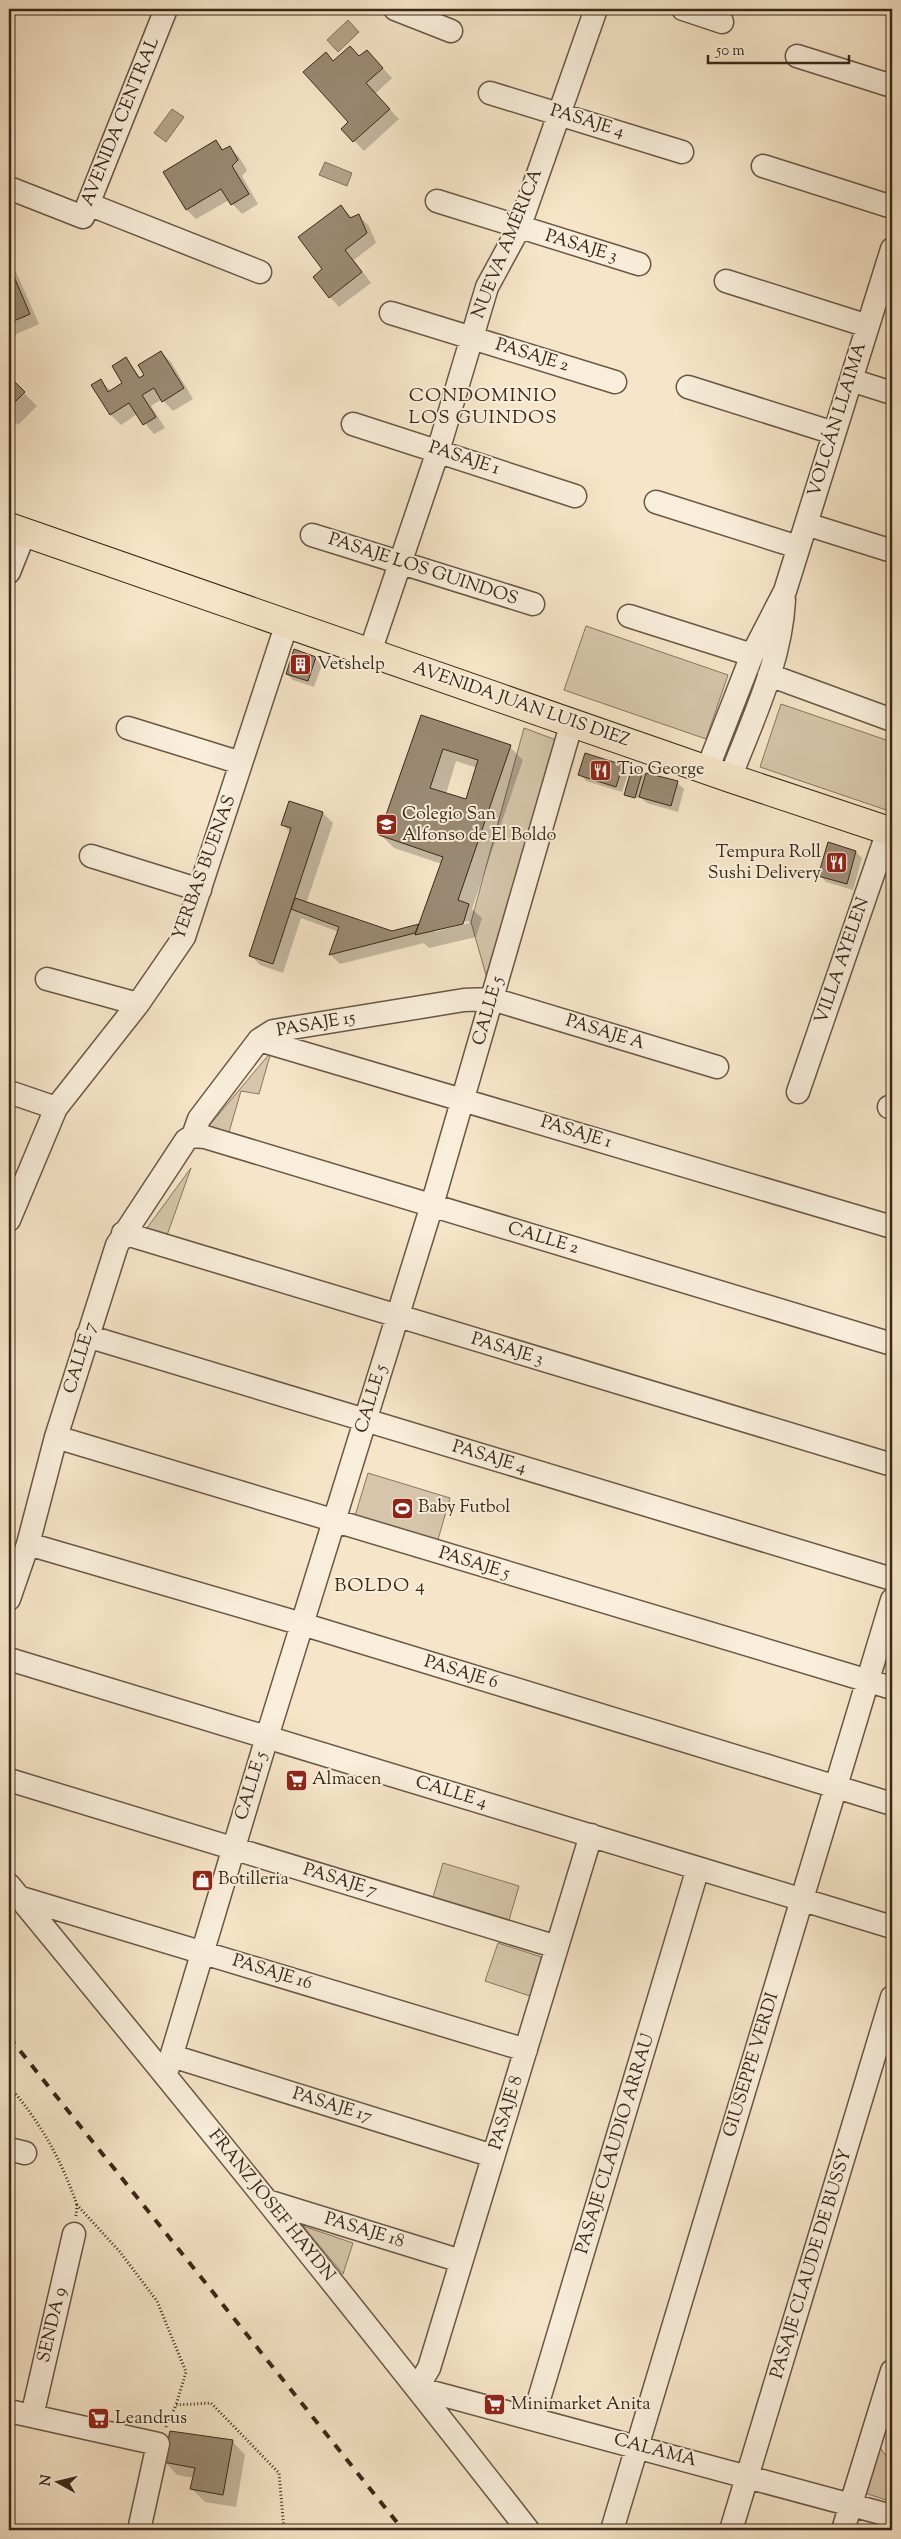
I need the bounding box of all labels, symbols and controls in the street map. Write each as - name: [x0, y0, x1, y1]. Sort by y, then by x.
- scale bar: [708, 32, 850, 64]
- street label: AVENIDA CENTRAL: [75, 33, 167, 210]
- text: 50 m: [715, 41, 745, 62]
- street label: PASAJE 4: [547, 98, 627, 146]
- street label: NUEVA AMÉRICA: [466, 165, 550, 323]
- street label: PASAJE 3: [542, 224, 620, 270]
- street label: PASAJE 2: [492, 332, 573, 380]
- street label: VOLCÁN LLAIMA: [802, 339, 874, 500]
- district label: CONDOMINIO LOS GUINDOS: [408, 383, 558, 432]
- street label: PASAJE 1: [425, 435, 503, 483]
- street label: PASAJE LOS GUINDOS: [325, 527, 521, 613]
- place label: Vetshelp: [317, 652, 385, 678]
- building icon: Vetshelp: [289, 653, 313, 677]
- street label: AVENIDA JUAN LUIS DIEZ: [409, 656, 633, 754]
- place label: Tio George: [617, 757, 704, 783]
- restaurant icon: Tio George: [589, 758, 613, 782]
- street label: YERBAS BUENAS: [167, 792, 243, 944]
- place label: Colegio San Alfonso de El Boldo: [402, 802, 557, 849]
- school or university icon: Colegio San Alfonso de El Boldo: [374, 813, 398, 837]
- place label: Tempura Roll Sushi Delivery: [708, 840, 821, 887]
- restaurant icon: Tempura Roll Sushi Delivery: [825, 851, 849, 875]
- street label: VILLA AYELEN: [809, 894, 877, 1028]
- street label: CALLE 5: [467, 973, 511, 1049]
- street label: PASAJE 15: [275, 1005, 357, 1045]
- street label: PASAJE A: [562, 1009, 648, 1058]
- street label: PASAJE 1: [537, 1110, 615, 1156]
- street label: CALLE 2: [504, 1216, 582, 1262]
- street label: CALLE 7: [58, 1319, 104, 1397]
- street label: PASAJE 3: [468, 1327, 546, 1373]
- street label: CALLE 5: [349, 1361, 395, 1437]
- street label: PASAJE 4: [449, 1434, 529, 1482]
- place label: Baby Futbol: [418, 1495, 510, 1521]
- sports icon: Baby Futbol: [390, 1496, 414, 1520]
- street label: PASAJE 5: [435, 1541, 513, 1587]
- district label: BOLDO 4: [334, 1573, 426, 1600]
- street label: PASAJE 6: [421, 1649, 501, 1697]
- street label: CALLE 5: [229, 1748, 275, 1824]
- place label: Almacen: [312, 1767, 382, 1793]
- supermarket icon: Almacen: [284, 1768, 308, 1792]
- street label: CALLE 4: [412, 1770, 490, 1816]
- street label: PASAJE 7: [300, 1857, 380, 1905]
- place label: Botilleria: [218, 1867, 289, 1893]
- shop icon: Botilleria: [190, 1868, 214, 1892]
- street label: PASAJE 16: [229, 1949, 315, 1997]
- street label: GIUSEPPE VERDI: [718, 1989, 786, 2141]
- street label: PASAJE CLAUDIO ARRAU: [570, 2030, 662, 2257]
- street label: PASAJE 8: [483, 2073, 531, 2153]
- street label: PASAJE 17: [289, 2082, 375, 2130]
- street label: FRANZ JOSEF HAYDN: [201, 2124, 341, 2288]
- street label: PASAJE CLAUDE DE BUSSY: [765, 2146, 859, 2382]
- street label: PASAJE 18: [321, 2207, 407, 2255]
- street label: SENDA 9: [32, 2285, 74, 2365]
- place label: Minimarket Anita: [511, 2392, 650, 2418]
- supermarket icon: Minimarket Anita: [483, 2393, 507, 2417]
- place label: Leandrus: [115, 2406, 187, 2432]
- supermarket icon: Leandrus: [87, 2407, 111, 2431]
- street label: CALAMA: [611, 2427, 700, 2475]
- north arrow: [32, 2456, 82, 2506]
- text: N: [36, 2474, 58, 2487]

